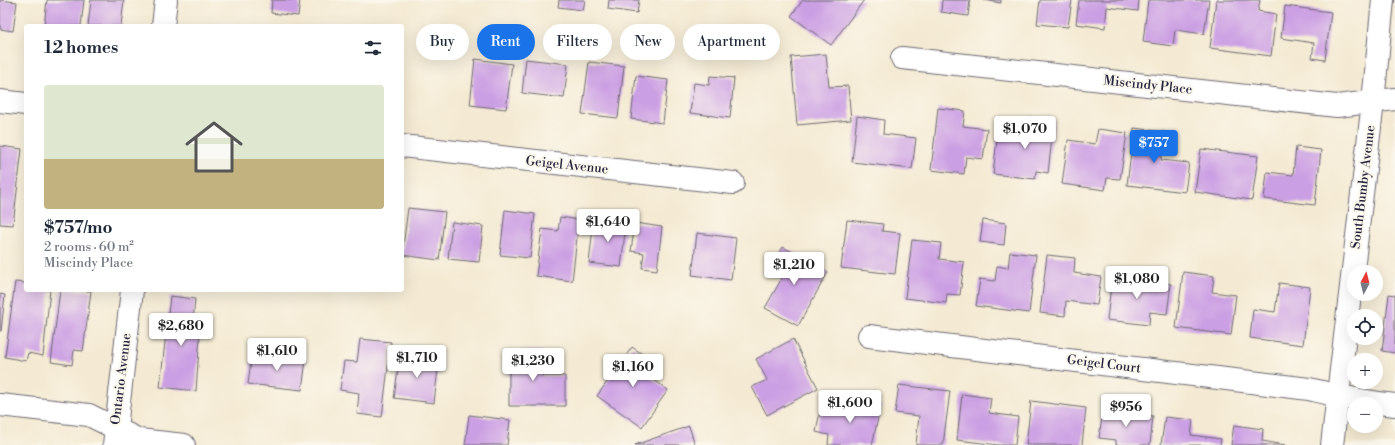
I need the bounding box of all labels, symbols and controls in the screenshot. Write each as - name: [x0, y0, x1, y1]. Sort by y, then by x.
- chip: Buy: [416, 24, 469, 60]
- chip: Rent: [477, 24, 535, 60]
- chip: Filters: [543, 24, 612, 60]
- chip: New: [620, 24, 675, 60]
- chip: Apartment: [683, 24, 780, 60]
- text: 12 homes: [44, 37, 118, 59]
- icon: filters: [362, 37, 384, 59]
- street label: Miscindy Place: [1103, 72, 1194, 98]
- icon: home: [178, 111, 250, 183]
- pin: $1,070: [992, 116, 1058, 150]
- text: $1,070: [1003, 121, 1047, 137]
- street label: South Bumby Avenue: [1347, 124, 1379, 250]
- pin: $757: [1130, 130, 1178, 164]
- text: $757: [1139, 135, 1169, 151]
- street label: Geigel Avenue: [525, 153, 610, 177]
- pin: $1,640: [575, 209, 641, 243]
- text: $1,640: [586, 214, 630, 230]
- text: $757/mo: [44, 217, 112, 239]
- text: 2 rooms · 60 m²: [44, 239, 134, 255]
- pin: $1,210: [761, 252, 827, 286]
- text: Miscindy Place: [44, 255, 133, 271]
- text: $1,210: [773, 257, 815, 273]
- north arrow: [1347, 265, 1383, 301]
- map controls: [1347, 265, 1383, 433]
- pin: $1,080: [1104, 266, 1170, 300]
- text: $1,080: [1114, 271, 1160, 287]
- button: locate: [1347, 309, 1383, 345]
- pin: $2,680: [148, 313, 214, 347]
- text: $2,680: [158, 318, 204, 334]
- street label: Ontario Avenue: [107, 332, 135, 426]
- pin: $1,610: [244, 338, 310, 372]
- text: $1,610: [256, 343, 298, 359]
- pin: $1,710: [384, 345, 450, 379]
- pin: $1,230: [500, 348, 566, 382]
- text: $1,710: [396, 350, 438, 366]
- street label: Geigel Court: [1066, 352, 1142, 377]
- text: $1,230: [511, 353, 555, 369]
- button: +: [1347, 353, 1383, 389]
- pin: $1,160: [600, 354, 666, 388]
- text: $1,160: [612, 359, 654, 375]
- pin: $1,600: [817, 390, 883, 424]
- pin: $956: [1102, 394, 1150, 428]
- text: $1,600: [827, 395, 873, 411]
- button: −: [1347, 397, 1383, 433]
- text: $956: [1110, 399, 1142, 415]

